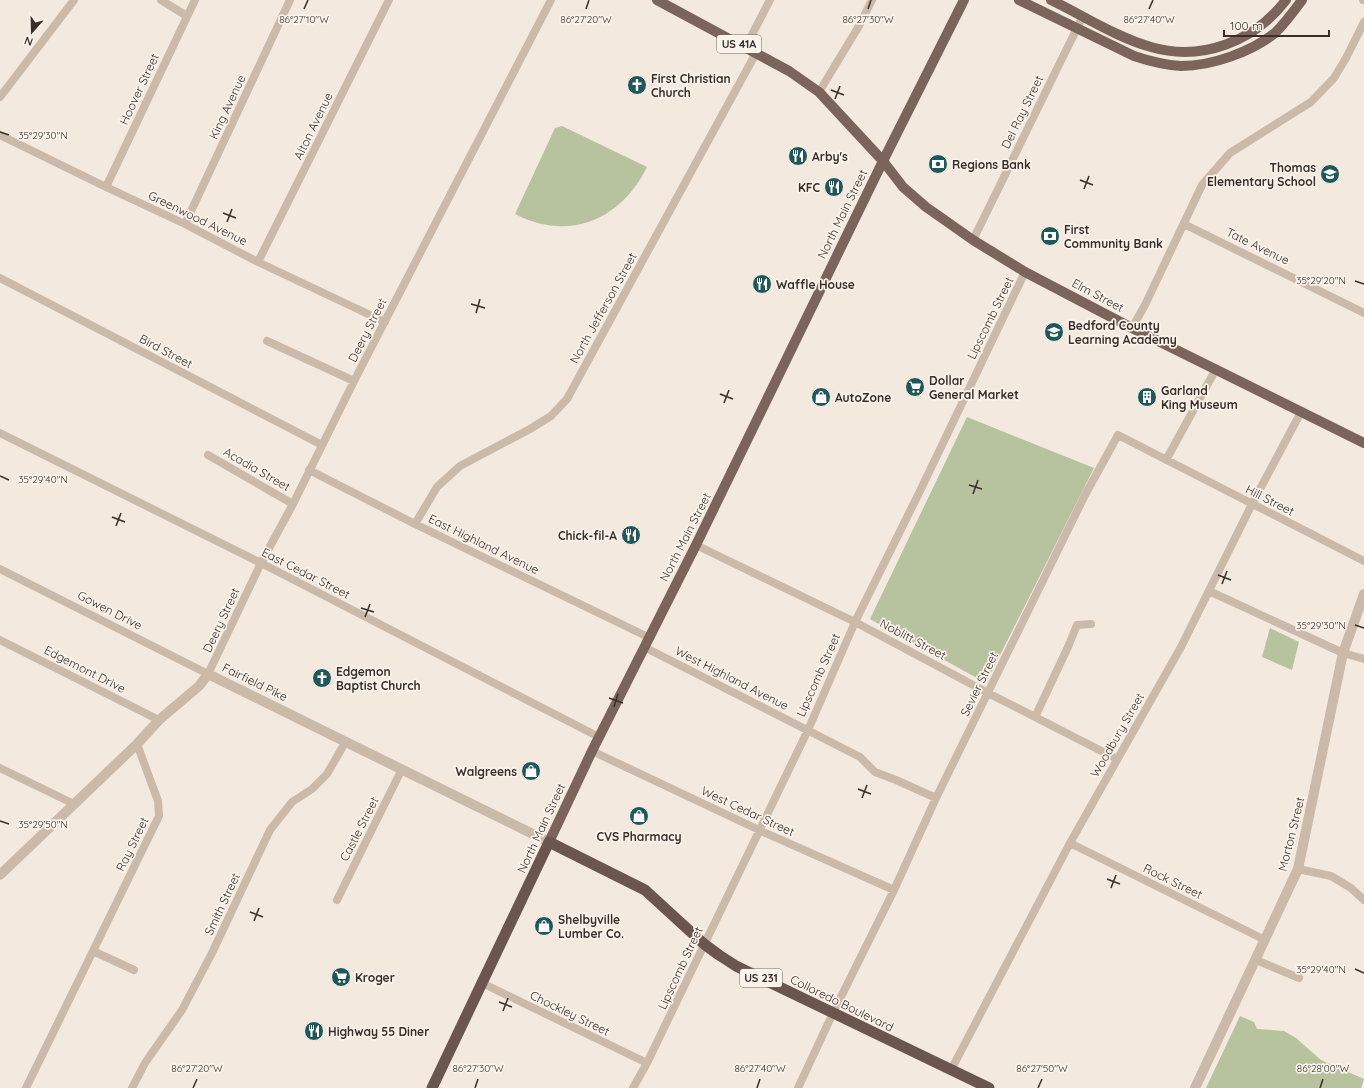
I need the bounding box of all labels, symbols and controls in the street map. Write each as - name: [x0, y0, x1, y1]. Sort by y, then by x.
- north arrow: [12, 12, 52, 52]
- scale bar: [1224, 12, 1329, 38]
- text: 86°27'10"W: [279, 13, 329, 26]
- text: 86°27'20"W: [560, 13, 612, 26]
- text: 86°27'30"W: [842, 13, 894, 26]
- text: 86°27'40"W: [1123, 13, 1175, 26]
- text: 100 m: [1230, 18, 1263, 33]
- text: N: [22, 33, 35, 49]
- road number: US 41A: [717, 35, 761, 53]
- street label: Hoover Street: [116, 51, 162, 127]
- place label: First Christian Church: [651, 71, 731, 100]
- street label: King Avenue: [206, 72, 249, 142]
- street label: Del Ray Street: [998, 73, 1046, 151]
- church icon: First Christian Church: [626, 74, 648, 96]
- street label: Alton Avenue: [290, 90, 336, 162]
- text: 35°29'30"N: [18, 129, 68, 142]
- restaurant icon: Arby's: [787, 145, 809, 167]
- place label: Arby's: [812, 149, 848, 164]
- bank icon: Regions Bank: [927, 153, 949, 175]
- place label: Regions Bank: [952, 157, 1031, 172]
- place label: Thomas Elementary School: [1207, 160, 1316, 189]
- school or university icon: Thomas Elementary School: [1319, 163, 1341, 185]
- street label: North Main Street: [814, 167, 870, 261]
- restaurant icon: KFC: [823, 176, 845, 198]
- place label: KFC: [798, 180, 820, 195]
- street label: Greenwood Avenue: [146, 188, 250, 249]
- place label: First Community Bank: [1064, 222, 1163, 251]
- street label: Tate Avenue: [1224, 224, 1292, 268]
- bank icon: First Community Bank: [1039, 225, 1061, 247]
- street label: North Jefferson Street: [566, 250, 640, 366]
- restaurant icon: Waffle House: [751, 273, 773, 295]
- street label: Lipscomb Street: [964, 274, 1016, 362]
- text: 35°29'20"N: [1296, 274, 1346, 287]
- street label: Elm Street: [1069, 275, 1127, 315]
- place label: Waffle House: [776, 277, 855, 292]
- street label: Deery Street: [344, 296, 390, 364]
- place label: Bedford County Learning Academy: [1068, 318, 1177, 347]
- school or university icon: Bedford County Learning Academy: [1043, 321, 1065, 343]
- street label: Bird Street: [137, 331, 195, 371]
- place label: Dollar General Market: [929, 373, 1019, 402]
- supermarket icon: Dollar General Market: [904, 376, 926, 398]
- place label: Garland King Museum: [1161, 383, 1238, 412]
- shop icon: AutoZone: [810, 386, 832, 408]
- building icon: Garland King Museum: [1136, 386, 1158, 408]
- place label: AutoZone: [835, 390, 891, 405]
- street label: Acadia Street: [221, 444, 293, 494]
- text: 35°29'40"N: [18, 473, 68, 486]
- street label: Hill Street: [1243, 481, 1297, 519]
- street label: North Main Street: [656, 490, 714, 584]
- street label: East Highland Avenue: [426, 511, 542, 577]
- restaurant icon: Chick-fil-A: [620, 524, 642, 546]
- place label: Chick-fil-A: [558, 528, 617, 543]
- street label: East Cedar Street: [259, 544, 353, 602]
- street label: Deery Street: [199, 585, 243, 655]
- street label: Gowen Drive: [75, 587, 145, 633]
- street label: Noblitt Street: [877, 615, 949, 663]
- text: 35°29'30"N: [1296, 619, 1346, 632]
- street label: Lipscomb Street: [793, 631, 843, 719]
- street label: Edgemont Drive: [42, 642, 128, 696]
- street label: West Highland Avenue: [673, 643, 791, 713]
- street label: Sevier Street: [957, 649, 1001, 719]
- street label: Fairfield Pike: [220, 660, 290, 704]
- place label: Edgemon Baptist Church: [336, 664, 421, 693]
- church icon: Edgemon Baptist Church: [311, 667, 333, 689]
- street label: Woodbury Street: [1087, 690, 1147, 780]
- shop icon: Walgreens: [520, 760, 542, 782]
- place label: Walgreens: [455, 764, 517, 779]
- street label: North Main Street: [514, 781, 568, 875]
- street label: West Cedar Street: [699, 783, 797, 839]
- street label: Castle Street: [336, 794, 382, 864]
- street label: Morton Street: [1275, 795, 1307, 873]
- shop icon: CVS Pharmacy: [628, 805, 650, 827]
- street label: Ray Street: [112, 815, 152, 873]
- text: 35°29'50"N: [18, 818, 68, 831]
- place label: CVS Pharmacy: [597, 829, 681, 844]
- street label: Rock Street: [1141, 860, 1205, 902]
- street label: Smith Street: [201, 870, 243, 938]
- place label: Shelbyville Lumber Co.: [558, 912, 624, 941]
- shop icon: Shelbyville Lumber Co.: [533, 915, 555, 937]
- street label: Lipscomb Street: [654, 924, 706, 1012]
- text: 35°29'40"N: [1296, 963, 1346, 976]
- supermarket icon: Kroger: [330, 966, 352, 988]
- road number: US 231: [740, 969, 782, 987]
- place label: Kroger: [355, 970, 395, 985]
- street label: Colloredo Boulevard: [788, 971, 896, 1035]
- street label: Chockley Street: [528, 987, 612, 1039]
- restaurant icon: Highway 55 Diner: [303, 1020, 325, 1042]
- place label: Highway 55 Diner: [328, 1024, 429, 1039]
- text: 86°27'20"W: [171, 1062, 223, 1075]
- text: 86°27'30"W: [452, 1062, 504, 1075]
- text: 86°27'40"W: [734, 1062, 786, 1075]
- text: 86°27'50"W: [1016, 1062, 1068, 1075]
- text: 86°28'00"W: [1297, 1062, 1350, 1075]

